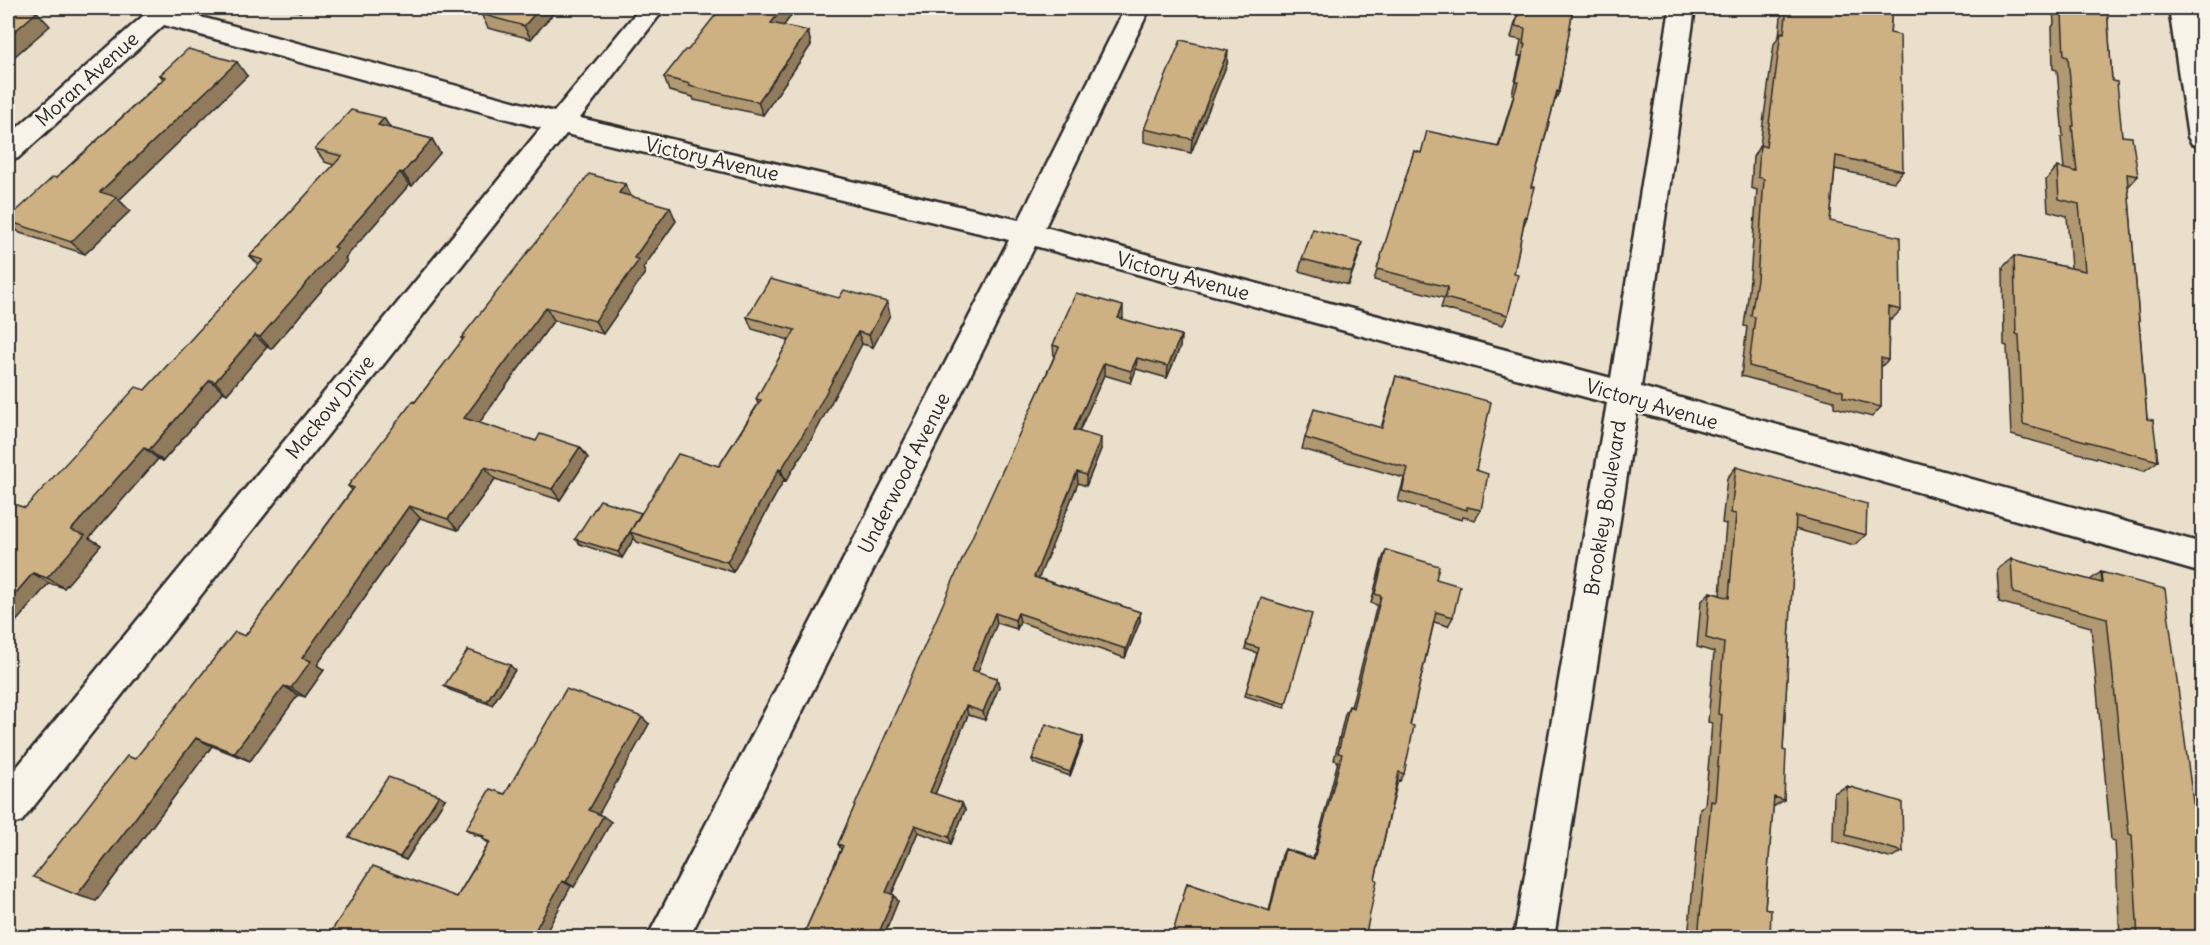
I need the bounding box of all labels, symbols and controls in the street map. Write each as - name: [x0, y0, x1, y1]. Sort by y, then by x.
- street label: Moran Avenue: [30, 26, 143, 131]
- street label: Victory Avenue: [643, 131, 781, 186]
- street label: Victory Avenue: [1114, 246, 1252, 305]
- street label: Mackow Drive: [280, 350, 379, 464]
- street label: Victory Avenue: [1583, 373, 1721, 434]
- street label: Underwood Avenue: [852, 388, 955, 557]
- street label: Brookley Boulevard: [1578, 418, 1631, 597]

